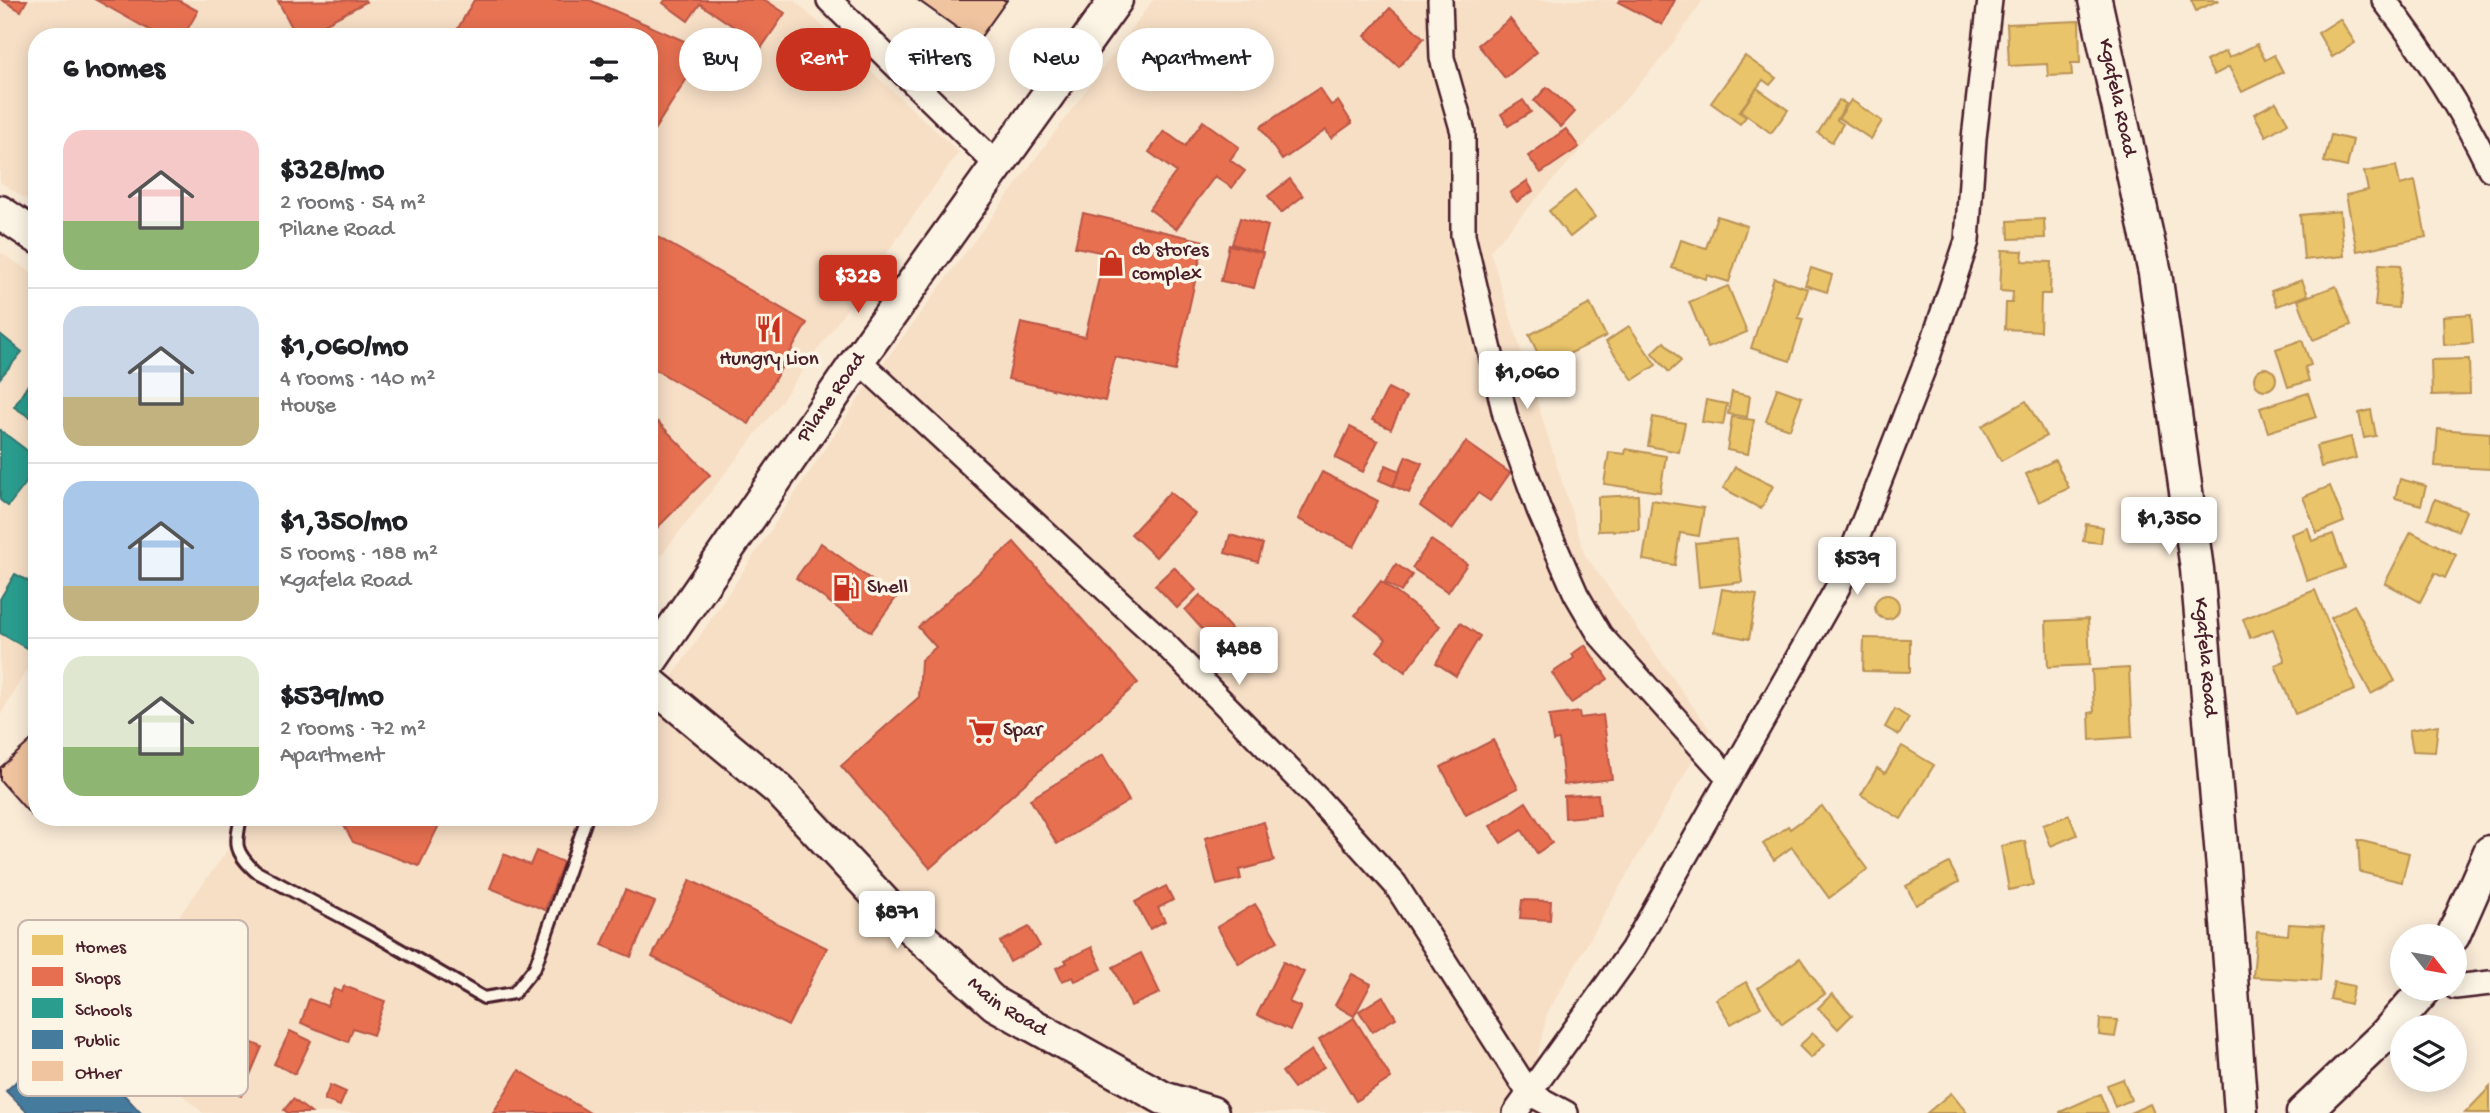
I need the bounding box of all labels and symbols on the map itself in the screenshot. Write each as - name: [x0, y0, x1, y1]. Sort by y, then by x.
- street label: Kgafela Road: [2091, 37, 2142, 160]
- place label: cb stores complex: [1132, 239, 1210, 288]
- shop icon: cb stores complex: [1096, 248, 1126, 278]
- pin: $328: [817, 256, 899, 315]
- restaurant icon: Hungry Lion: [754, 314, 784, 344]
- street label: Pilane Road: [791, 347, 873, 449]
- place label: Hungry Lion: [719, 348, 819, 373]
- pin: $1,060: [1470, 352, 1584, 411]
- pin: $1,350: [2112, 498, 2226, 557]
- pin: $539: [1816, 538, 1898, 597]
- fuel station icon: Shell: [831, 573, 861, 603]
- place label: Shell: [867, 576, 908, 601]
- street label: Kgafela Road: [2187, 596, 2222, 720]
- pin: $488: [1198, 628, 1280, 687]
- supermarket icon: Spar: [967, 716, 997, 746]
- place label: Spar: [1003, 719, 1044, 744]
- pin: $871: [856, 892, 938, 951]
- legend: [18, 920, 248, 1096]
- north arrow: [2390, 924, 2468, 1001]
- text: Homes: [75, 937, 127, 960]
- text: Shops: [75, 968, 121, 991]
- street label: Main Road: [961, 972, 1053, 1044]
- text: Schools: [75, 1000, 132, 1023]
- text: Public: [74, 1031, 120, 1054]
- text: Other: [75, 1063, 123, 1086]

